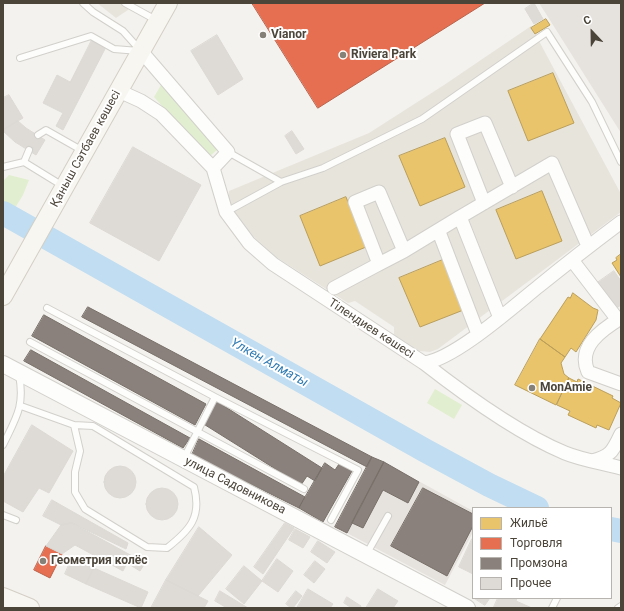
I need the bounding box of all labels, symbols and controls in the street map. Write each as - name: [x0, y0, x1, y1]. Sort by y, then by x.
- north arrow: [572, 12, 612, 52]
- text: С: [582, 13, 593, 28]
- place label: Vianor: [271, 28, 306, 42]
- marker: Vianor: [258, 30, 268, 40]
- place label: Riviera Park: [351, 48, 416, 62]
- marker: Riviera Park: [338, 50, 348, 60]
- street label: Қаныш Сәтбаев көшесі: [48, 88, 124, 210]
- street label: Тілендиев көшесі: [326, 296, 416, 362]
- water label: Үлкен Алматы: [227, 335, 311, 391]
- place label: MonAmie: [540, 381, 592, 395]
- marker: MonAmie: [527, 383, 537, 393]
- street label: улица Садовникова: [182, 454, 288, 518]
- legend: [472, 507, 612, 599]
- text: Жильё: [510, 516, 548, 530]
- text: Торговля: [510, 536, 562, 550]
- place label: Геометрия колёс: [51, 554, 148, 568]
- marker: Геометрия колёс: [38, 556, 48, 566]
- text: Промзона: [510, 556, 567, 570]
- text: Прочее: [510, 576, 551, 590]

